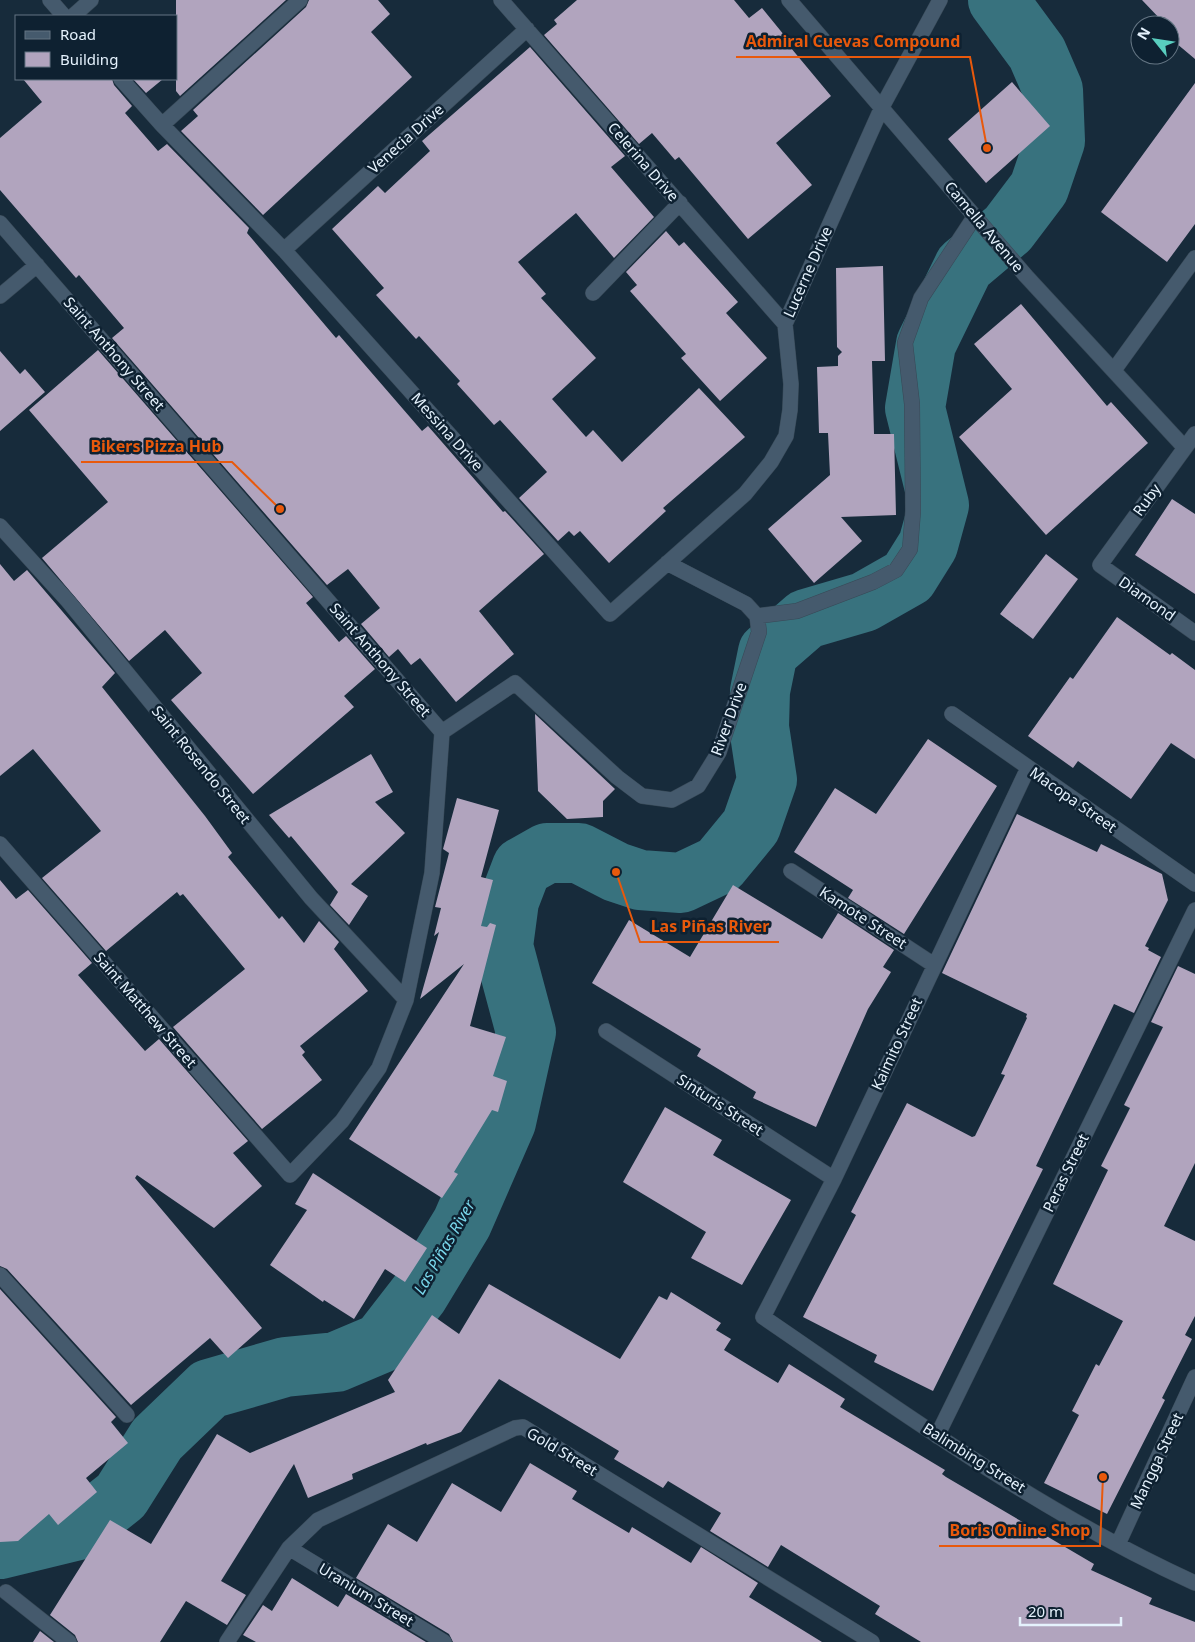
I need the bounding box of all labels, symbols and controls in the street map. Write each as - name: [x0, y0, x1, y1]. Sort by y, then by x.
- legend: [15, 15, 178, 80]
- north arrow: [1130, 15, 1180, 65]
- text: Road: [60, 24, 96, 44]
- text: N: [1132, 24, 1154, 43]
- callout: Admiral Cuevas Compound: [736, 26, 970, 57]
- text: Admiral Cuevas Compound: [746, 30, 960, 52]
- text: Building: [60, 49, 118, 69]
- street label: Venecia Drive: [363, 99, 447, 178]
- street label: Celerina Drive: [604, 117, 684, 205]
- street label: Camella Avenue: [941, 177, 1029, 276]
- street label: Lucerne Drive: [778, 223, 836, 320]
- street label: Saint Anthony Street: [60, 292, 170, 415]
- street label: Messina Drive: [407, 388, 488, 475]
- callout: Bikers Pizza Hub: [81, 431, 232, 462]
- text: Bikers Pizza Hub: [90, 435, 222, 457]
- street label: Ruby: [1128, 479, 1165, 520]
- street label: Diamond: [1115, 571, 1180, 625]
- street label: Saint Anthony Street: [326, 598, 436, 721]
- street label: River Drive: [706, 679, 751, 758]
- street label: Saint Rosendo Street: [148, 701, 256, 828]
- street label: Macopa Street: [1026, 762, 1121, 837]
- street label: Kamote Street: [816, 881, 912, 953]
- callout: Las Piñas River: [640, 911, 779, 942]
- text: Las Piñas River: [651, 915, 769, 937]
- street label: Saint Matthew Street: [90, 947, 202, 1072]
- street label: Kaimito Street: [866, 994, 926, 1093]
- street label: Sinturis Street: [674, 1069, 768, 1140]
- street label: Peras Street: [1038, 1130, 1093, 1215]
- water label: Las Piñas River: [408, 1195, 480, 1298]
- street label: Mangga Street: [1125, 1409, 1187, 1512]
- street label: Balimbing Street: [919, 1418, 1030, 1497]
- street label: Gold Street: [524, 1422, 602, 1480]
- callout: Boris Online Shop: [939, 1515, 1100, 1546]
- text: Boris Online Shop: [950, 1519, 1090, 1541]
- street label: Uranium Street: [315, 1558, 418, 1631]
- scale bar: [1020, 1594, 1121, 1626]
- text: 20 m: [1028, 1601, 1063, 1621]

